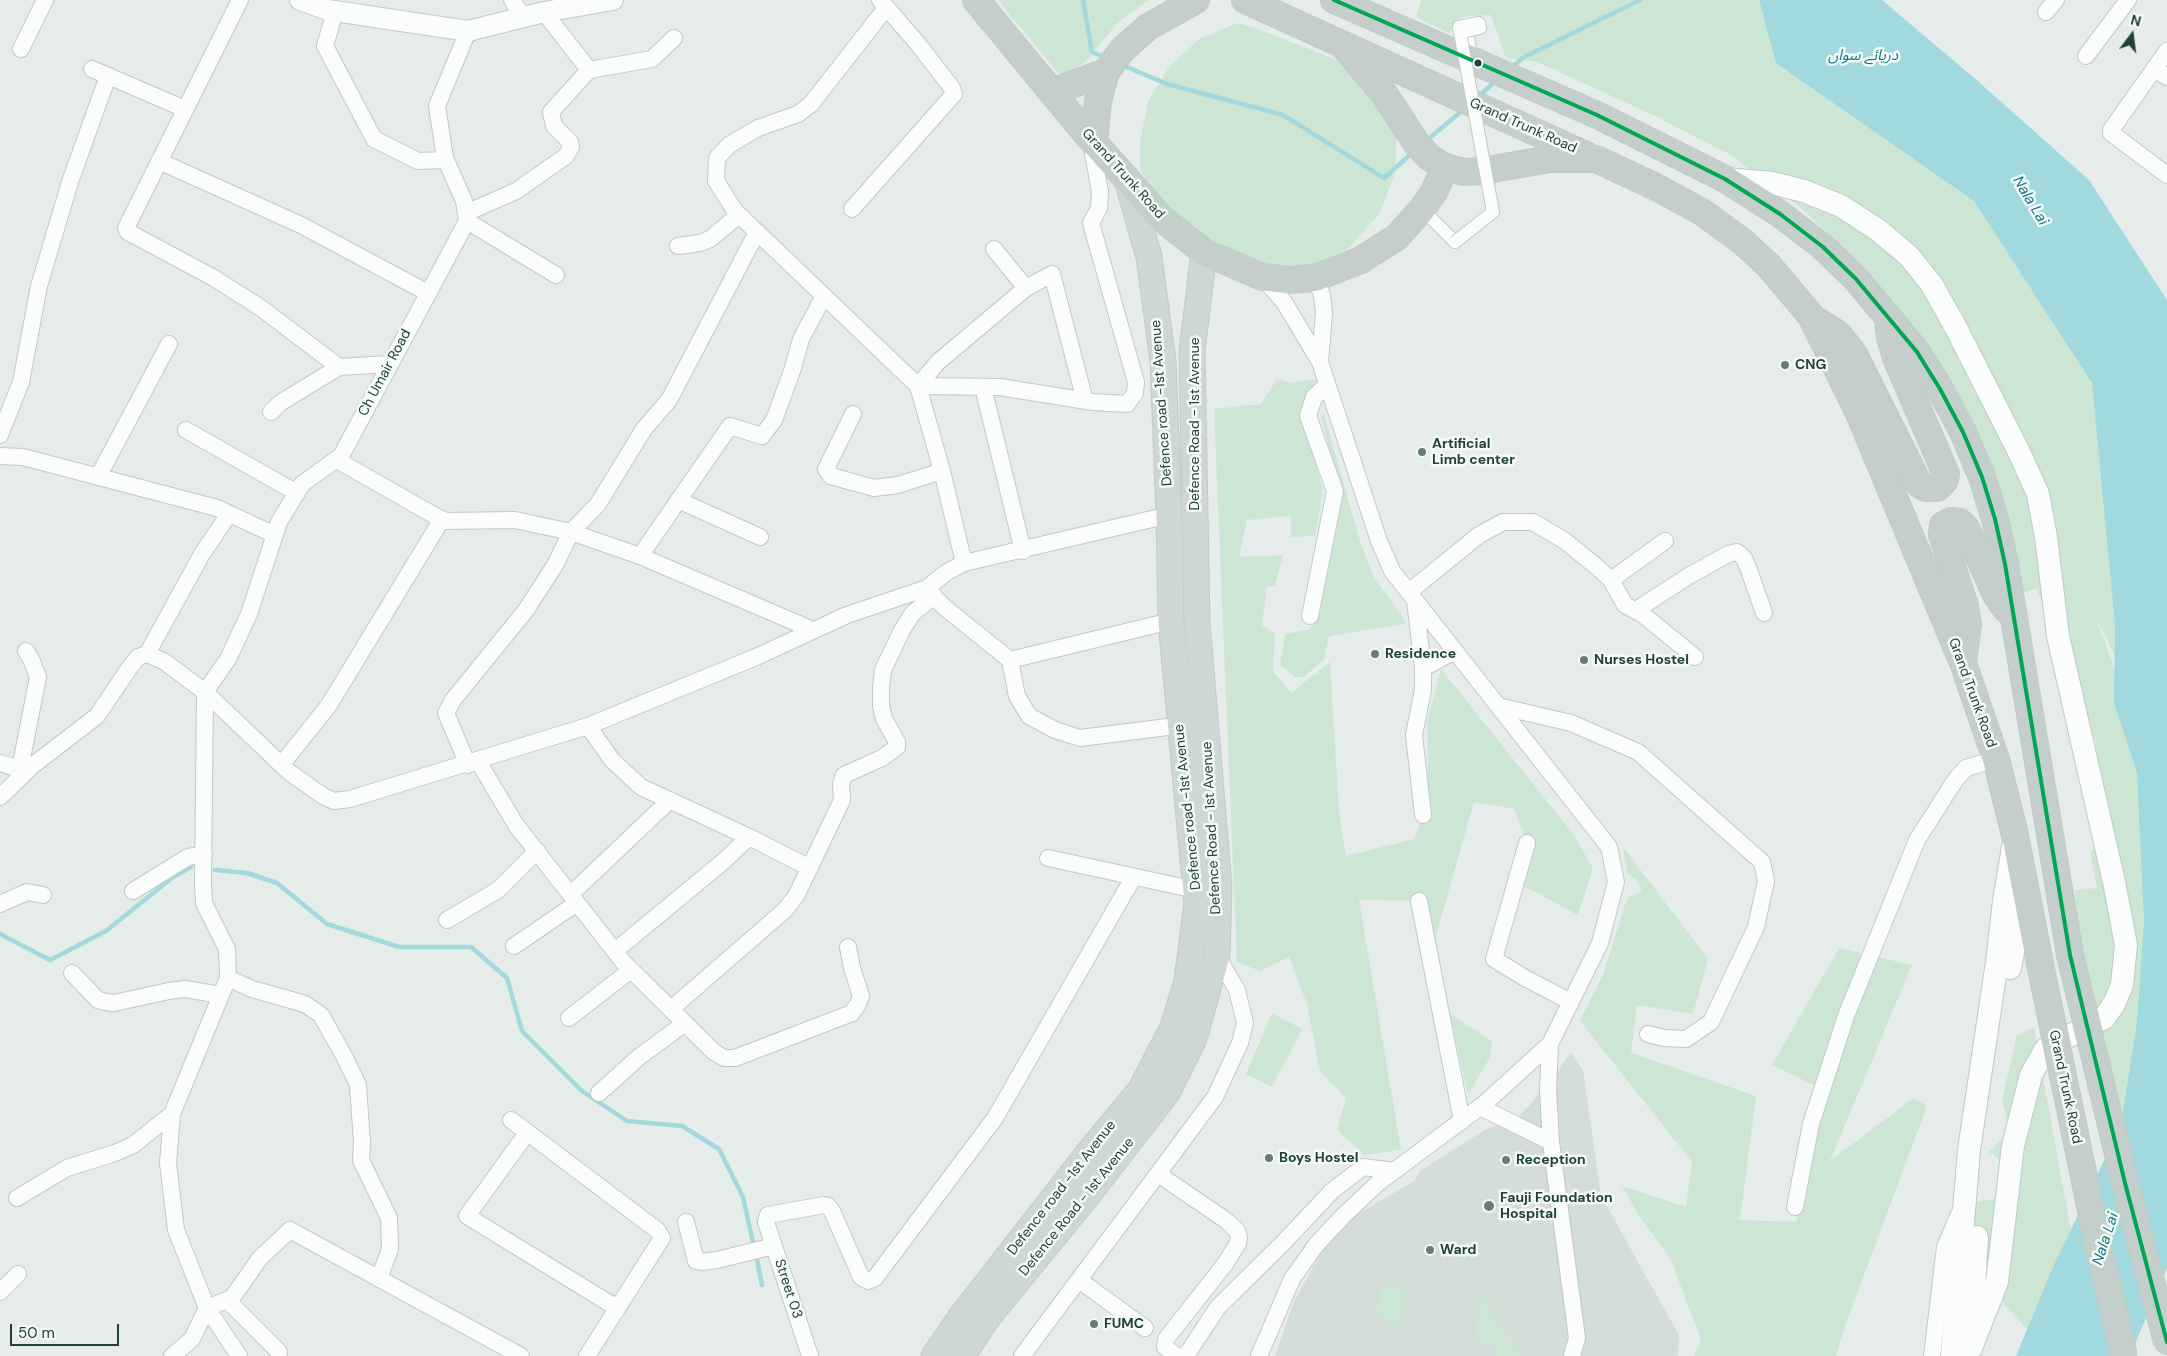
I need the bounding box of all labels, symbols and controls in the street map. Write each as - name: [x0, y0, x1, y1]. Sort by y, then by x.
- north arrow: [2107, 10, 2157, 60]
- text: N: [2129, 10, 2143, 31]
- water label: دریائے سواں: [1828, 47, 1898, 65]
- unlabelled marker: [1473, 58, 1483, 68]
- street label: Grand Trunk Road: [1467, 95, 1579, 157]
- street label: Grand Trunk Road: [1078, 125, 1168, 223]
- water label: Nala Lai: [2008, 173, 2052, 229]
- street label: Defence road -1st Avenue: [1148, 319, 1176, 487]
- street label: Ch Umair Road: [355, 327, 415, 419]
- street label: Defence Road - 1st Avenue: [1187, 337, 1203, 511]
- place label: CNG: [1795, 357, 1826, 373]
- marker: CNG: [1779, 359, 1791, 371]
- place label: Artificial Limb center: [1432, 436, 1515, 468]
- marker: Artificial Limb center: [1416, 446, 1428, 458]
- street label: Grand Trunk Road: [1944, 636, 2000, 750]
- place label: Residence: [1385, 646, 1456, 662]
- marker: Residence: [1369, 648, 1381, 660]
- place label: Nurses Hostel: [1594, 652, 1689, 668]
- marker: Nurses Hostel: [1578, 654, 1590, 666]
- street label: Defence road -1st Avenue: [1171, 723, 1205, 891]
- street label: Defence Road - 1st Avenue: [1199, 741, 1225, 915]
- street label: Grand Trunk Road: [2045, 1029, 2085, 1145]
- street label: Defence road -1st Avenue: [1004, 1117, 1120, 1259]
- street label: Defence Road - 1st Avenue: [1016, 1134, 1138, 1280]
- place label: Boys Hostel: [1279, 1150, 1359, 1166]
- marker: Boys Hostel: [1263, 1152, 1275, 1164]
- place label: Reception: [1516, 1152, 1586, 1168]
- marker: Reception: [1500, 1154, 1512, 1166]
- place label: Fauji Foundation Hospital: [1500, 1190, 1613, 1222]
- marker: Fauji Foundation Hospital: [1482, 1199, 1496, 1213]
- water label: Nala Lai: [2089, 1210, 2123, 1268]
- place label: Ward: [1440, 1242, 1476, 1258]
- marker: Ward: [1424, 1244, 1436, 1256]
- street label: Street 03: [771, 1257, 805, 1321]
- scale bar: [12, 1314, 121, 1346]
- place label: FUMC: [1104, 1316, 1144, 1332]
- marker: FUMC: [1088, 1318, 1100, 1330]
- text: 50 m: [18, 1323, 55, 1343]

